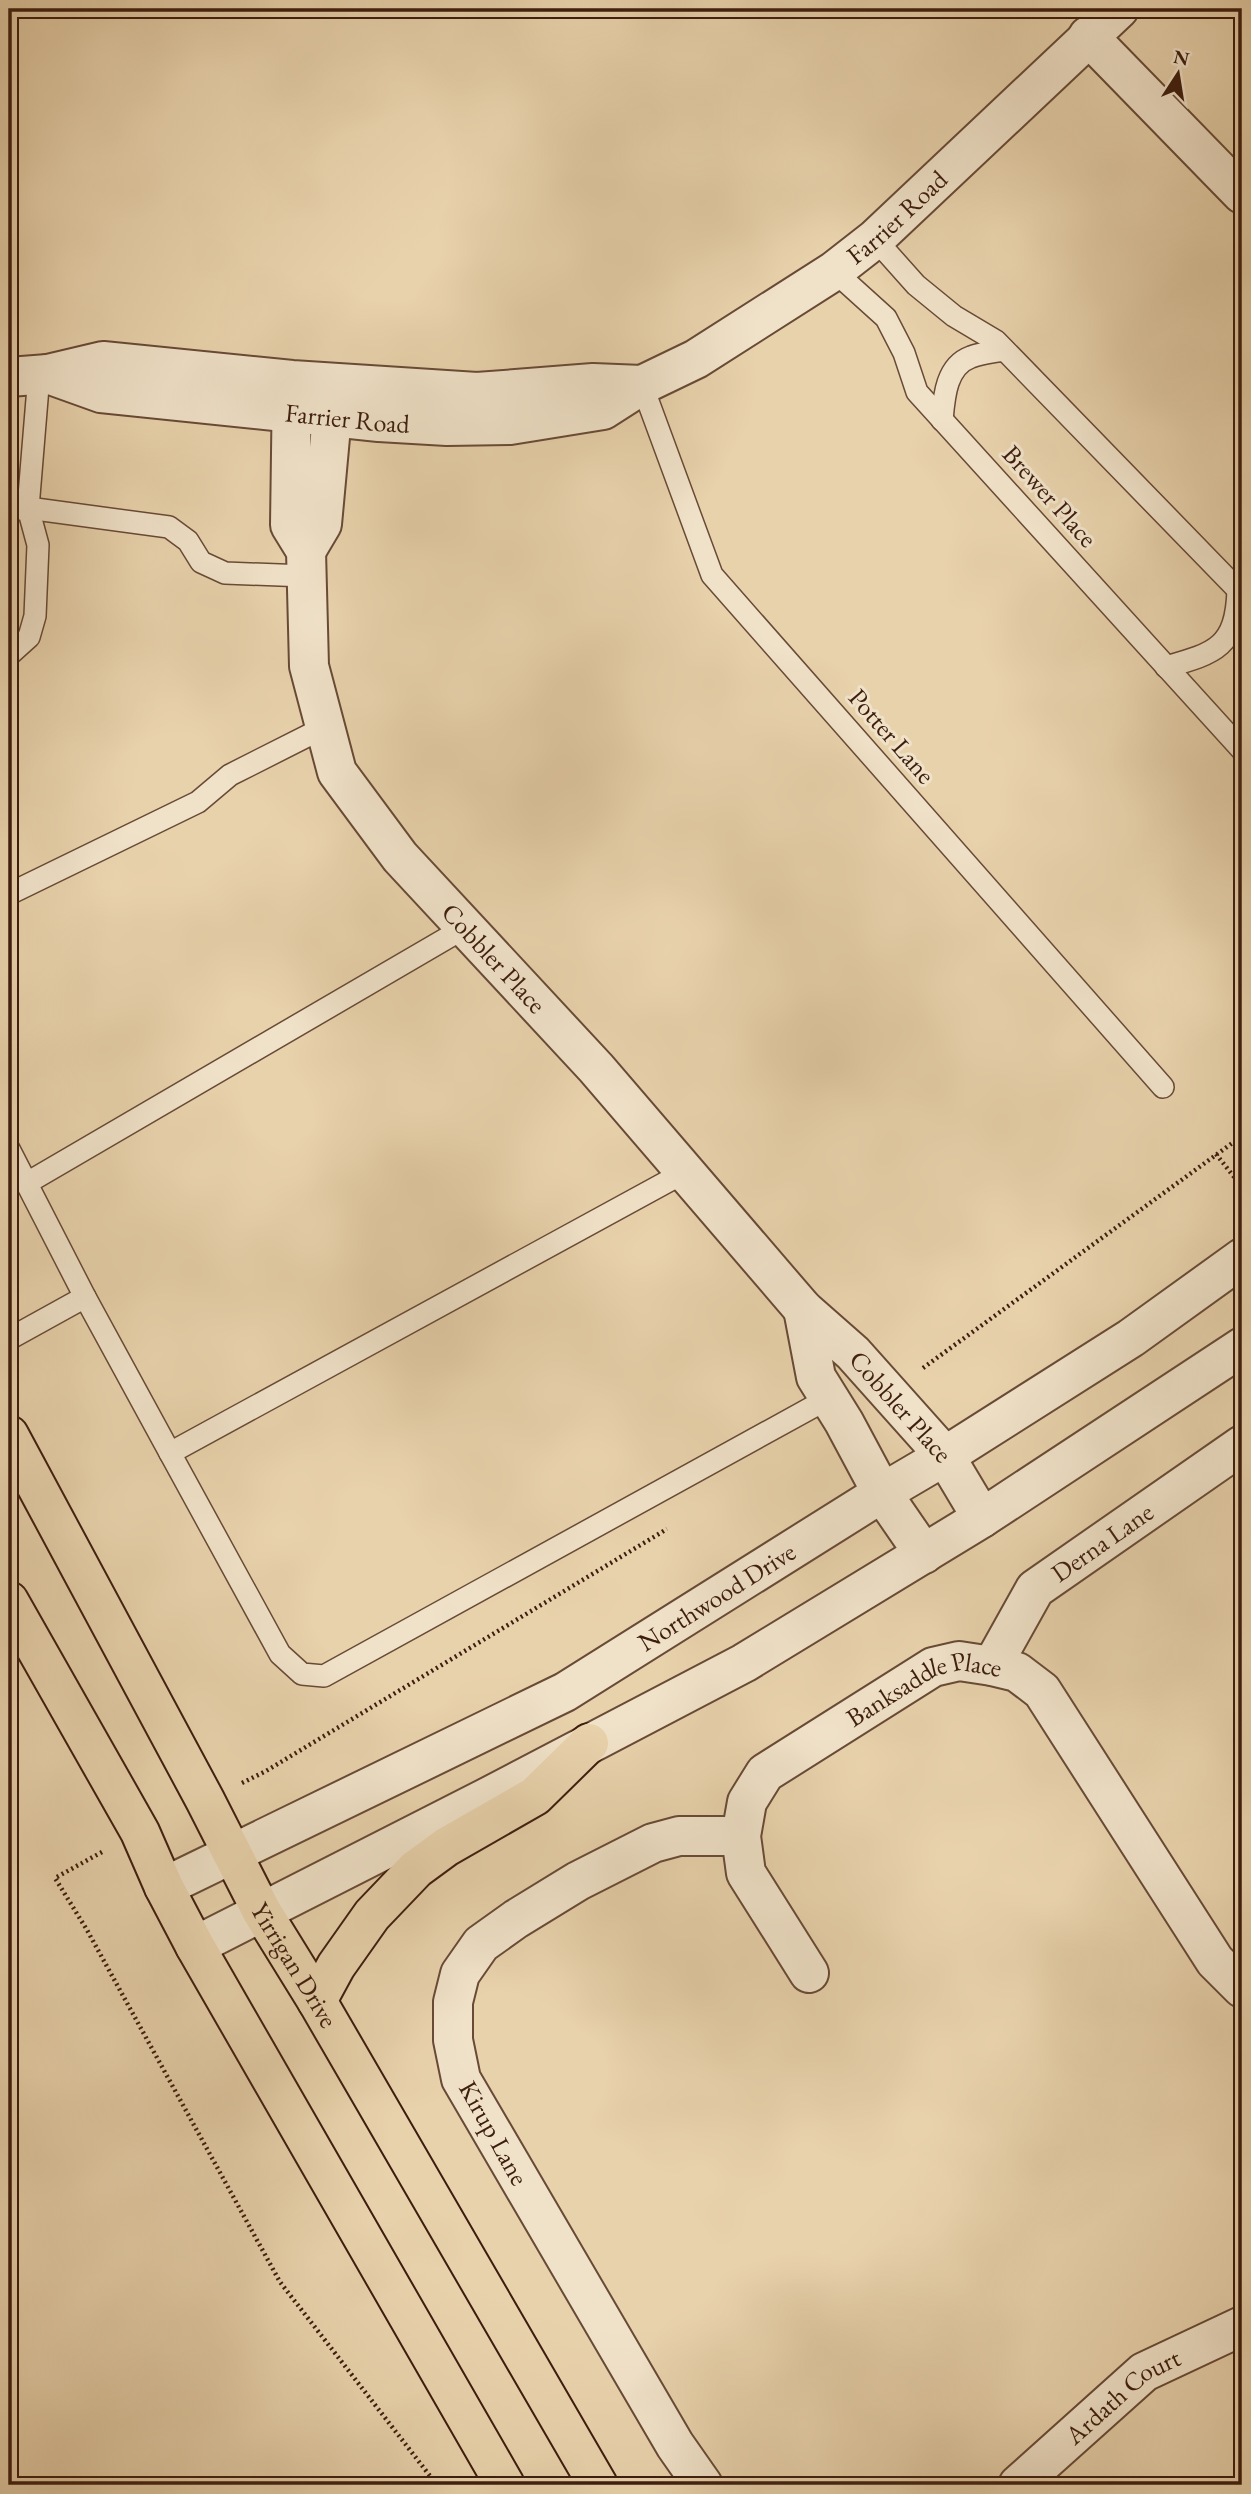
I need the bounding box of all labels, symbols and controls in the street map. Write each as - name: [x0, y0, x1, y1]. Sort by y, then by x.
- north arrow: [1142, 38, 1212, 108]
- text: N: [1171, 44, 1192, 72]
- street label: Farrier Road: [840, 162, 955, 272]
- street label: Farrier Road: [283, 395, 412, 441]
- street label: Brewer Place: [995, 438, 1105, 554]
- street label: Potter Lane: [841, 681, 943, 791]
- street label: Cobbler Place: [434, 896, 554, 1021]
- street label: Cobbler Place: [842, 1343, 960, 1470]
- street label: Derna Lane: [1044, 1495, 1160, 1590]
- street label: Northwood Drive: [631, 1535, 802, 1659]
- street label: Banksaddle Place: [840, 1643, 1006, 1735]
- street label: Yirrigan Drive: [243, 1897, 346, 2034]
- street label: Kirup Lane: [451, 2075, 537, 2191]
- street label: Ardath Court: [1057, 2340, 1186, 2453]

